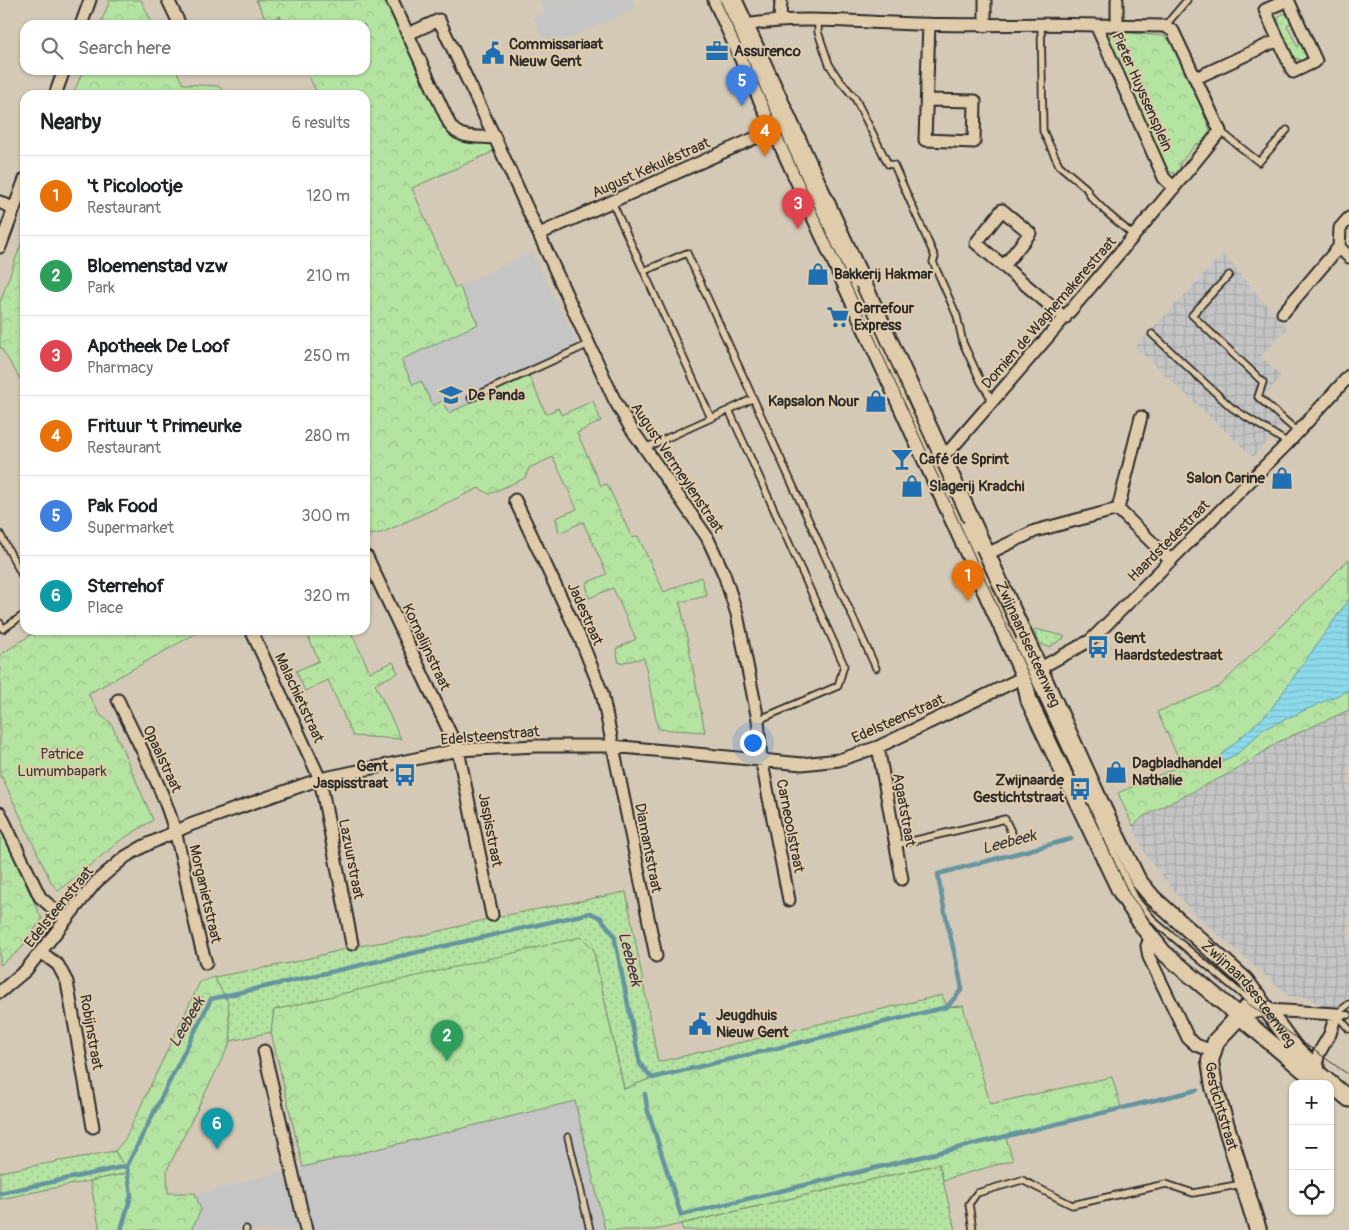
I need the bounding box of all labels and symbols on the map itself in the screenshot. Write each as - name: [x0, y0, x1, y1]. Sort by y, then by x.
- street label: Pieter Huyssensplein: [1107, 30, 1177, 154]
- place label: Commissariaat Nieuw Gent: [509, 35, 604, 71]
- office icon: Assurenco: [704, 38, 730, 64]
- public building icon: Commissariaat Nieuw Gent: [480, 40, 506, 66]
- place label: Assurenco: [734, 42, 801, 61]
- pin: 5: [726, 65, 758, 106]
- pin: 4: [749, 115, 781, 156]
- street label: August Kekuléstraat: [589, 133, 714, 203]
- pin: 3: [782, 188, 814, 229]
- street label: Domien de Waghemakerestraat: [978, 232, 1121, 393]
- shop icon: Bakkerij Hakmar: [805, 261, 831, 287]
- place label: Bakkerij Hakmar: [834, 265, 933, 284]
- place label: Carrefour Express: [854, 299, 915, 335]
- supermarket icon: Carrefour Express: [825, 304, 851, 330]
- school or university icon: De Panda: [438, 382, 464, 408]
- place label: De Panda: [468, 386, 525, 405]
- shop icon: Kapsalon Nour: [863, 388, 889, 414]
- place label: Kapsalon Nour: [768, 392, 860, 411]
- street label: August Vermeylenstraat: [626, 399, 728, 538]
- bar icon: Café de Sprint: [889, 446, 915, 472]
- place label: Café de Sprint: [919, 450, 1010, 469]
- shop icon: Salon Carine: [1269, 465, 1295, 491]
- place label: Salon Carine: [1186, 469, 1266, 488]
- shop icon: Slagerij Kradchi: [899, 473, 925, 499]
- place label: Slagerij Kradchi: [929, 477, 1025, 496]
- street label: Haardstedestraat: [1124, 495, 1215, 586]
- pin: 1: [952, 560, 984, 601]
- street label: Zwijnaardsesteenweg: [991, 578, 1065, 710]
- street label: Jadestraat: [563, 580, 608, 649]
- street label: Kornalijnstraat: [398, 600, 455, 694]
- place label: Gent Haardstedestraat: [1114, 629, 1223, 665]
- bus stop icon: Gent Haardstedestraat: [1085, 634, 1111, 660]
- street label: Malachietstraat: [270, 650, 328, 747]
- street label: Edelsteenstraat: [849, 690, 948, 748]
- street label: Opaalstraat: [138, 722, 186, 796]
- street label: Edelsteenstraat: [440, 722, 541, 750]
- your location: [740, 730, 766, 756]
- park label: Patrice Lumumbapark: [17, 745, 107, 781]
- place label: Dagbladhandel Nathalie: [1132, 754, 1222, 790]
- place label: Gent Jaspisstraat: [313, 757, 389, 793]
- shop icon: Dagbladhandel Nathalie: [1103, 759, 1129, 785]
- bus stop icon: Gent Jaspisstraat: [392, 762, 418, 788]
- place label: Zwijnaarde Gestichtstraat: [973, 771, 1065, 807]
- street label: Agaatstraat: [888, 772, 920, 849]
- bus stop icon: Zwijnaarde Gestichtstraat: [1067, 776, 1093, 802]
- street label: Carneoolstraat: [772, 778, 809, 875]
- street label: Jaspisstraat: [474, 791, 507, 870]
- street label: Diamantstraat: [630, 802, 666, 895]
- street label: Lazuurstraat: [334, 817, 368, 902]
- water label: Leebeek: [980, 825, 1039, 859]
- street label: Morganietstraat: [184, 843, 226, 946]
- street label: Edelsteenstraat: [20, 862, 98, 952]
- water label: Leebeek: [614, 930, 647, 989]
- street label: Zwijnaardsesteenweg: [1198, 936, 1301, 1051]
- water label: Leebeek: [165, 992, 210, 1051]
- street label: Robijnstraat: [75, 993, 107, 1072]
- place label: Jeugdhuis Nieuw Gent: [716, 1006, 790, 1042]
- public building icon: Jeugdhuis Nieuw Gent: [687, 1011, 713, 1037]
- pin: 2: [431, 1020, 463, 1061]
- street label: Gestichtstraat: [1201, 1061, 1243, 1154]
- pin: 6: [201, 1108, 233, 1149]

